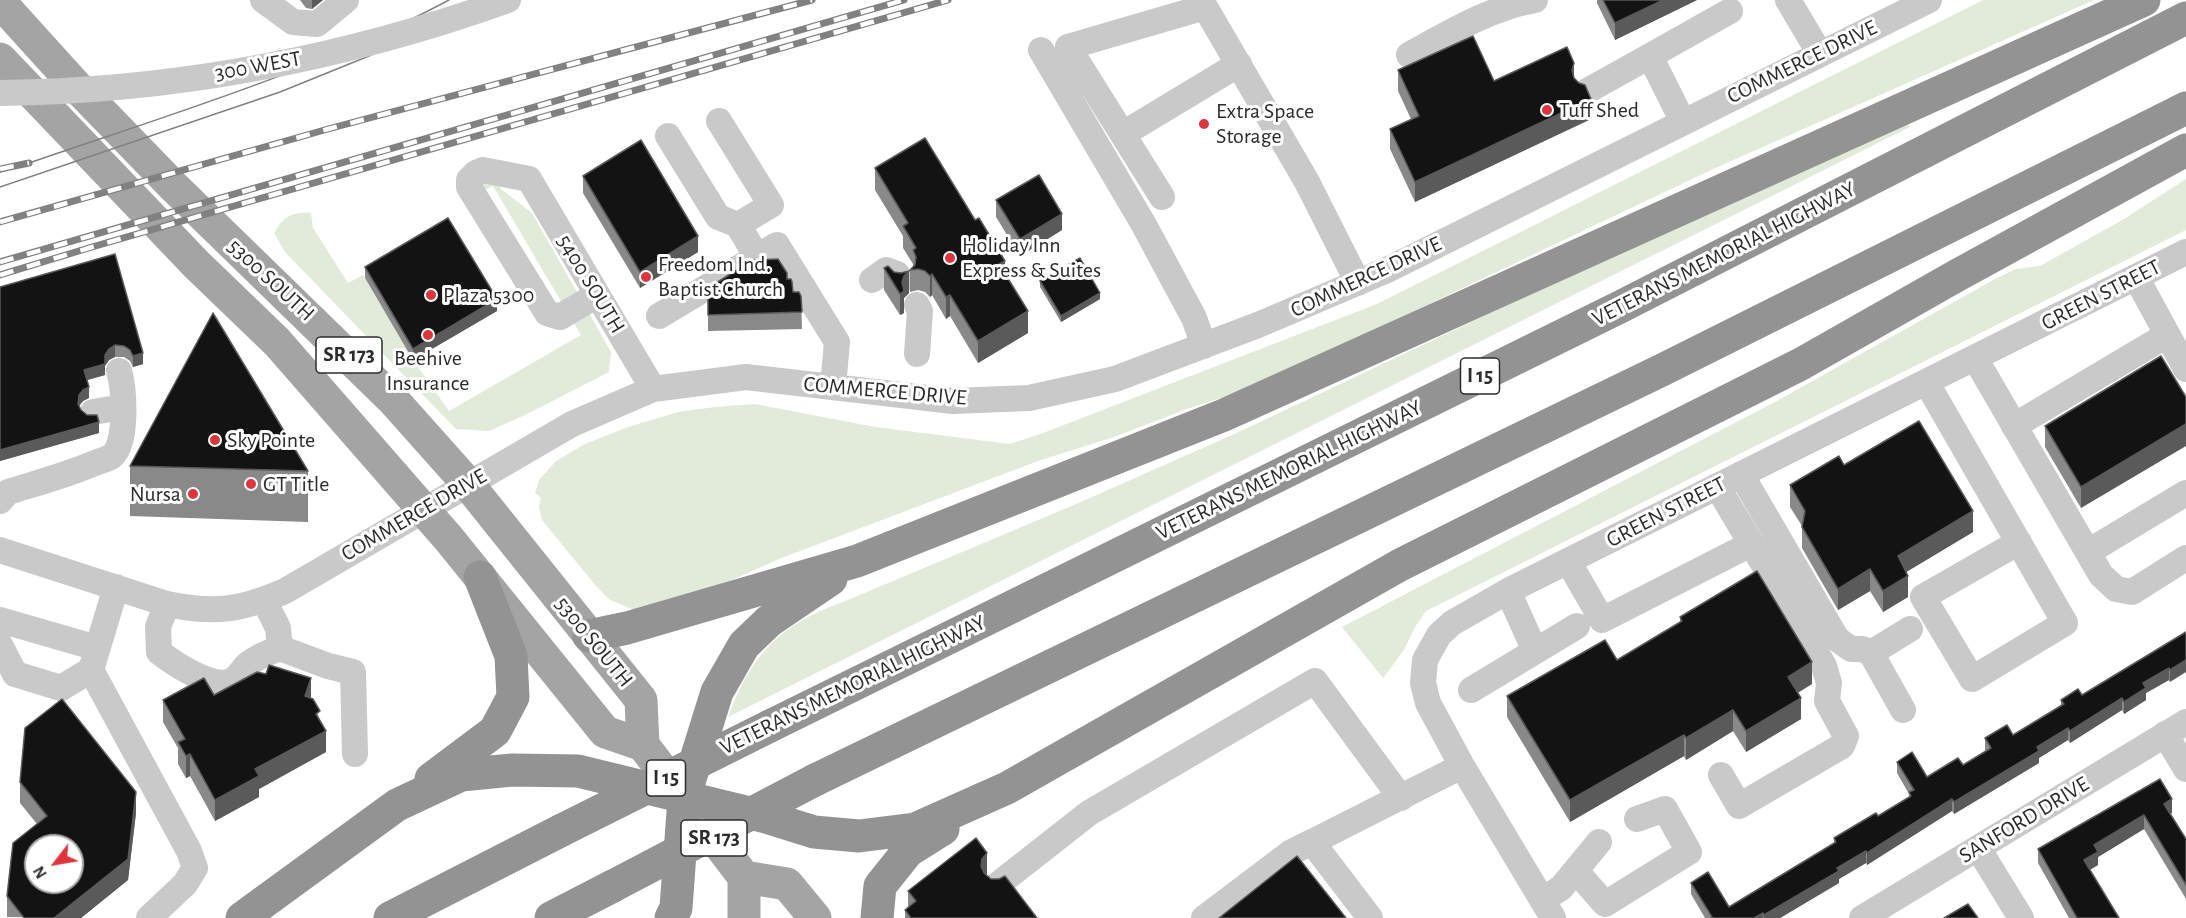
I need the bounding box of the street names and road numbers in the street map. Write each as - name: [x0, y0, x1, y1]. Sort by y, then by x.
- street label: COMMERCE DRIVE: [1723, 14, 1881, 110]
- street label: 300 WEST: [213, 45, 303, 87]
- street label: VETERANS MEMORIAL HIGHWAY: [1588, 176, 1860, 332]
- street label: 5400 SOUTH: [551, 230, 631, 338]
- street label: COMMERCE DRIVE: [1286, 231, 1446, 323]
- street label: 5300 SOUTH: [222, 233, 320, 327]
- street label: GREEN STREET: [2037, 254, 2165, 336]
- road number: SR 173: [316, 337, 382, 373]
- road number: I 15: [1460, 358, 1500, 394]
- street label: COMMERCE DRIVE: [802, 371, 968, 411]
- street label: VETERANS MEMORIAL HIGHWAY: [1152, 394, 1426, 546]
- street label: COMMERCE DRIVE: [337, 463, 491, 567]
- street label: GREEN STREET: [1602, 471, 1730, 553]
- street label: 5300 SOUTH: [549, 591, 639, 693]
- street label: VETERANS MEMORIAL HIGHWAY: [716, 609, 990, 761]
- road number: I 15: [646, 760, 686, 796]
- street label: SANFORD DRIVE: [1954, 771, 2094, 869]
- road number: SR 173: [681, 820, 747, 856]

